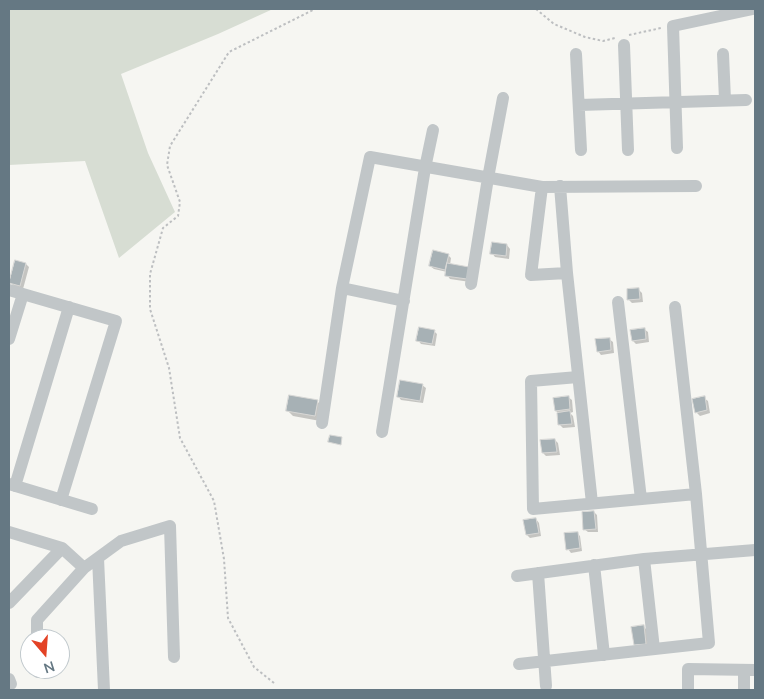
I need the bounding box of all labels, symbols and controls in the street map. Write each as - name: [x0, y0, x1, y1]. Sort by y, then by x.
- north arrow: [20, 629, 70, 679]
- text: N: [42, 657, 57, 678]

